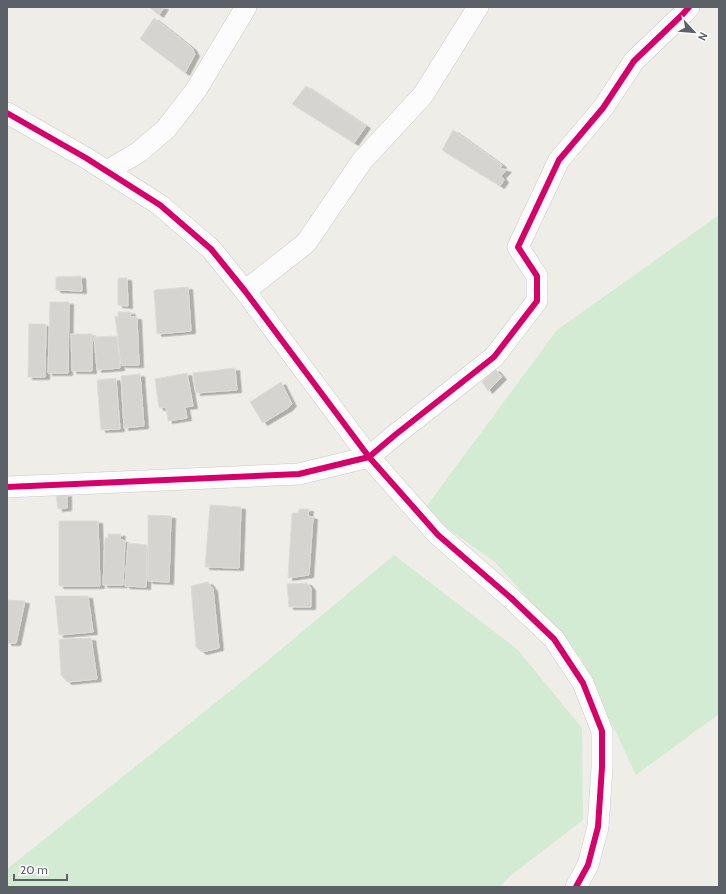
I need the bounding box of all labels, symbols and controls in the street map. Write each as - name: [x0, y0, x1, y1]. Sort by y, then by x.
- north arrow: [674, 12, 714, 52]
- text: N: [695, 30, 711, 43]
- scale bar: [14, 856, 67, 882]
- text: 20 m: [20, 862, 48, 877]

